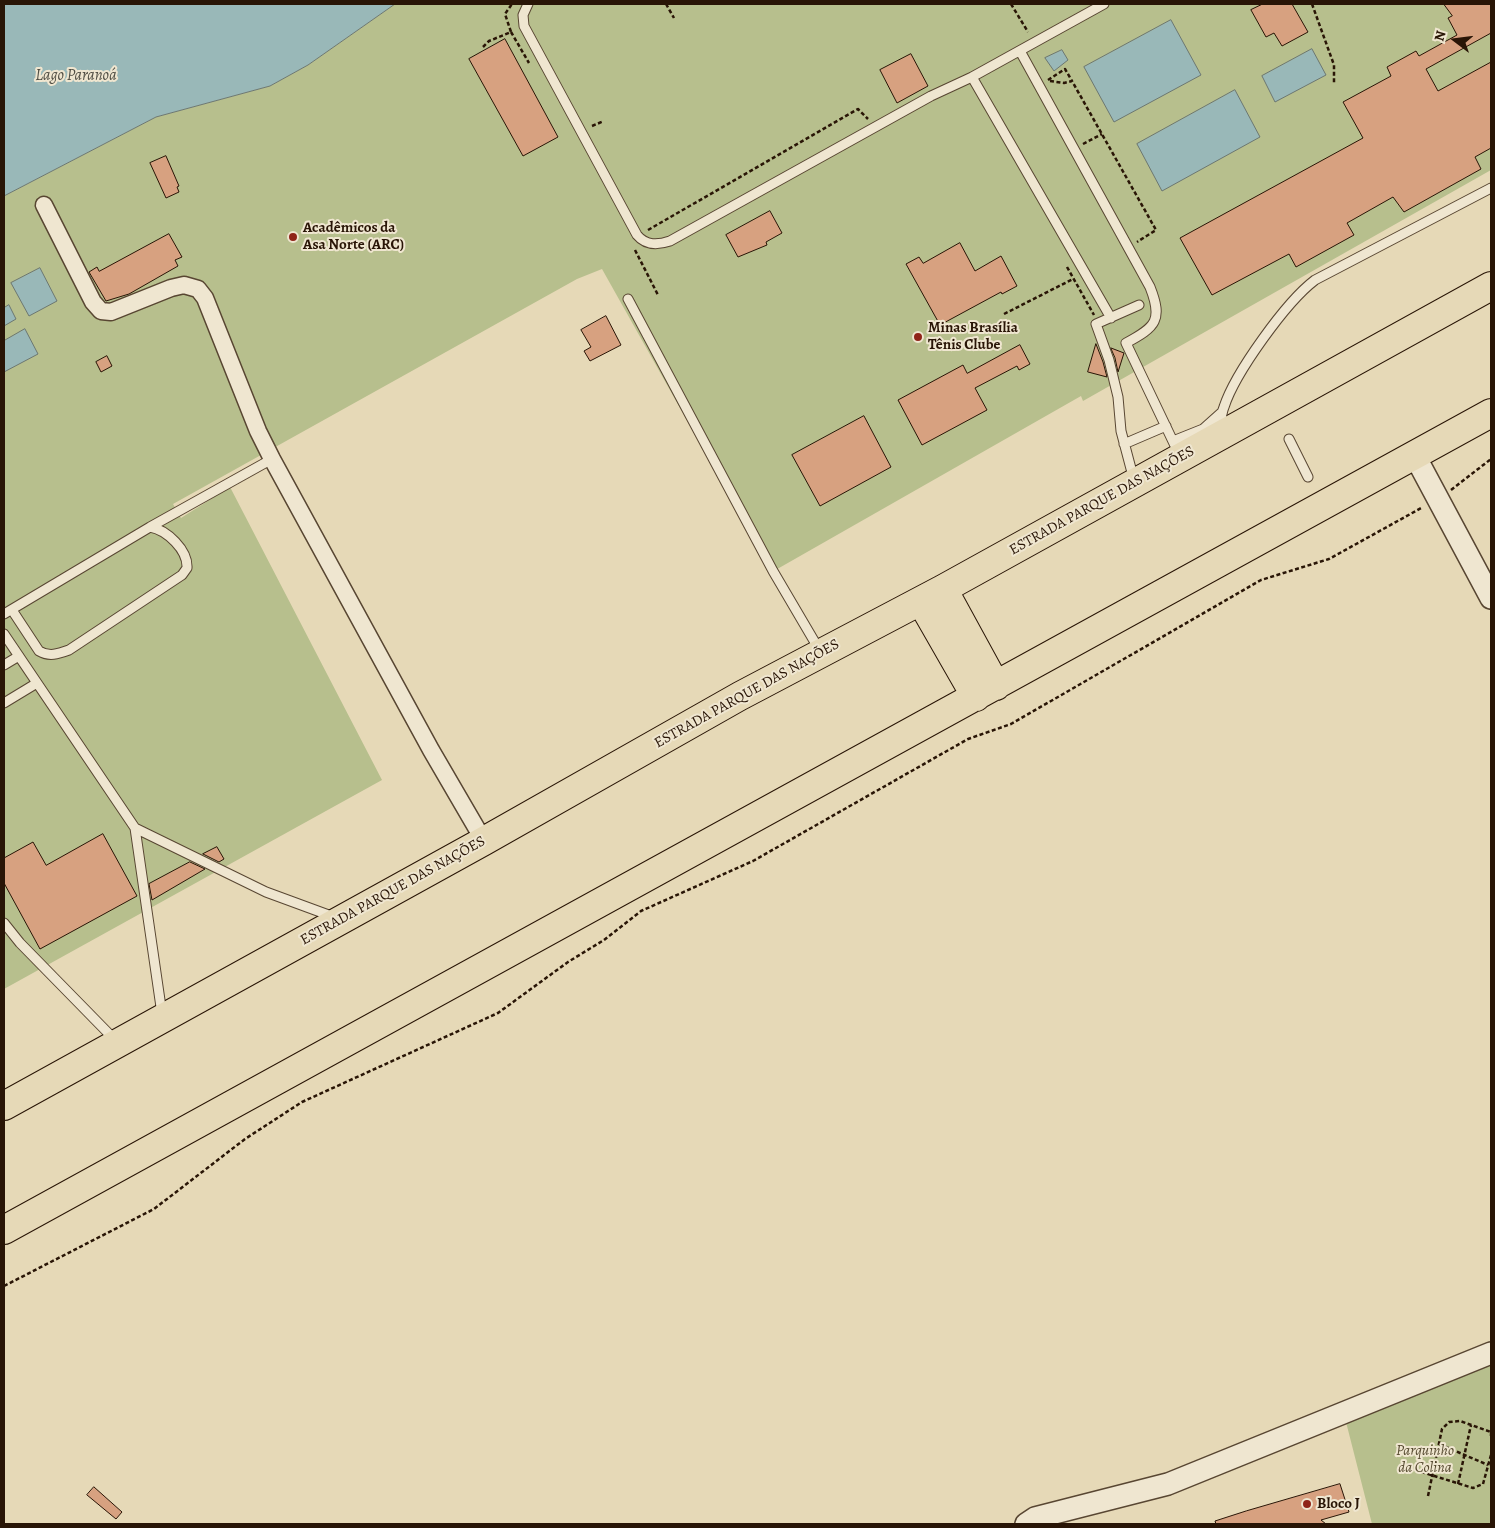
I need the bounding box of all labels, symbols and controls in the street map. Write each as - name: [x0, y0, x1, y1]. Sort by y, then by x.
- north arrow: [1430, 15, 1480, 65]
- text: N: [1430, 29, 1451, 43]
- water label: Lago Paranoá: [35, 66, 117, 86]
- place label: Acadêmicos da Asa Norte (ARC): [303, 219, 404, 254]
- marker: Acadêmicos da Asa Norte (ARC): [287, 231, 299, 243]
- place label: Minas Brasília Tênis Clube: [928, 319, 1018, 354]
- marker: Minas Brasília Tênis Clube: [912, 331, 924, 343]
- street label: ESTRADA PARQUE DAS NAÇÕES: [1006, 442, 1198, 560]
- street label: ESTRADA PARQUE DAS NAÇÕES: [651, 635, 843, 753]
- street label: ESTRADA PARQUE DAS NAÇÕES: [297, 832, 489, 950]
- park label: Parquinho da Colina: [1396, 1442, 1454, 1477]
- place label: Bloco J: [1317, 1495, 1360, 1513]
- marker: Bloco J: [1301, 1498, 1313, 1510]

